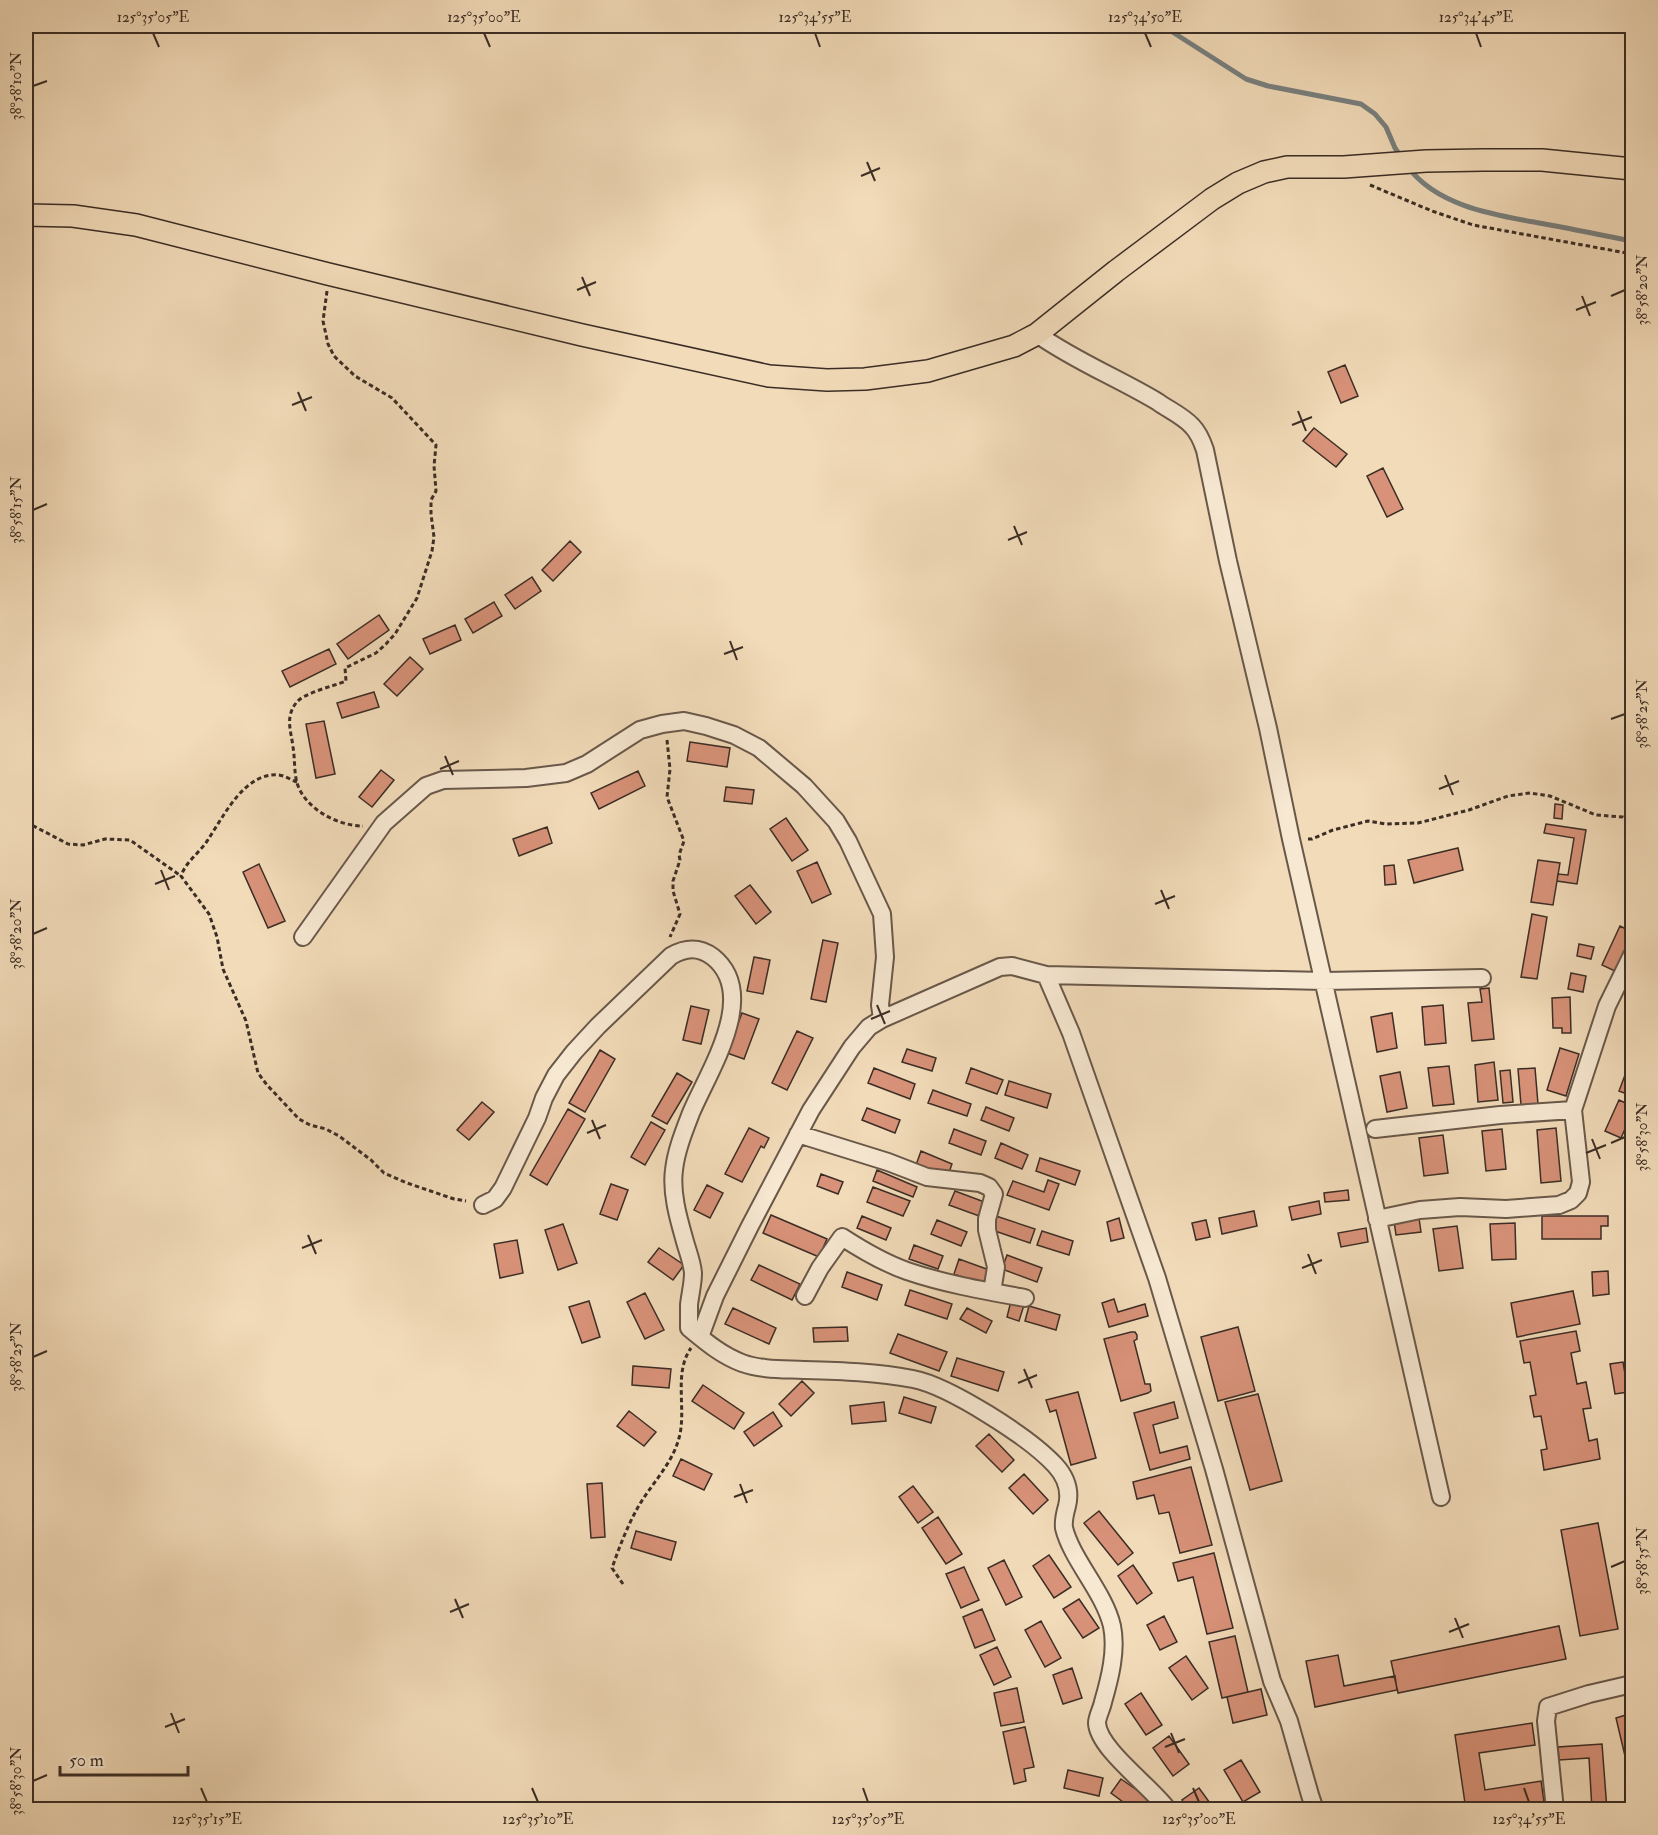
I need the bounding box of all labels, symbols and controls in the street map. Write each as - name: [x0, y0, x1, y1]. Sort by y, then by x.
- text: 125°35'05"E: [117, 8, 190, 27]
- text: 125°35'00"E: [447, 8, 521, 27]
- text: 125°34'55"E: [779, 8, 852, 27]
- text: 125°34'50"E: [1108, 8, 1182, 27]
- text: 125°34'45"E: [1439, 8, 1513, 27]
- text: 38°58'10"N: [7, 51, 26, 120]
- text: 38°58'20"N: [1633, 254, 1652, 325]
- text: 38°58'15"N: [7, 476, 26, 544]
- text: 38°58'25"N: [1633, 679, 1652, 749]
- text: 38°58'20"N: [7, 898, 26, 969]
- text: 38°58'30"N: [1633, 1102, 1652, 1172]
- text: 38°58'25"N: [7, 1322, 26, 1392]
- text: 38°58'35"N: [1633, 1526, 1652, 1595]
- scale bar: [60, 1739, 188, 1777]
- text: 38°58'30"N: [7, 1746, 26, 1816]
- text: 50 m: [69, 1749, 104, 1772]
- text: 125°35'15"E: [172, 1810, 242, 1829]
- text: 125°35'10"E: [502, 1810, 574, 1829]
- text: 125°35'05"E: [832, 1810, 905, 1829]
- text: 125°35'00"E: [1162, 1810, 1236, 1829]
- text: 125°34'55"E: [1493, 1810, 1566, 1829]

